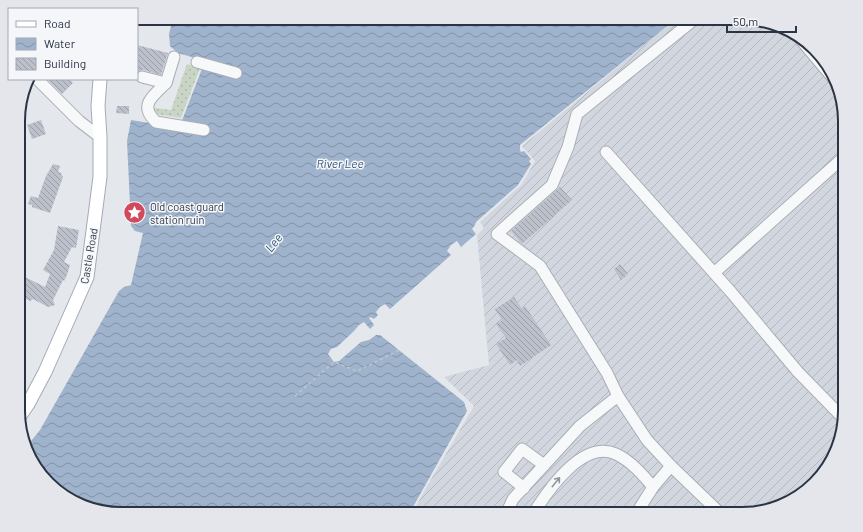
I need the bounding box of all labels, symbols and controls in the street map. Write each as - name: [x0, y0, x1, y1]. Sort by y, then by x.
- legend: [8, 8, 138, 80]
- scale bar: [727, 8, 796, 34]
- text: 50 m: [733, 14, 758, 28]
- text: Road: [44, 16, 71, 30]
- text: Water: [44, 36, 76, 50]
- text: Building: [44, 56, 86, 70]
- water label: River Lee: [316, 156, 364, 170]
- place icon: Old coast guard station ruin: [122, 200, 148, 226]
- place label: Old coast guard station ruin: [150, 200, 224, 226]
- street label: Castle Road: [77, 227, 100, 285]
- water label: Lee: [262, 231, 285, 254]
- one-way arrow: [552, 477, 561, 488]

